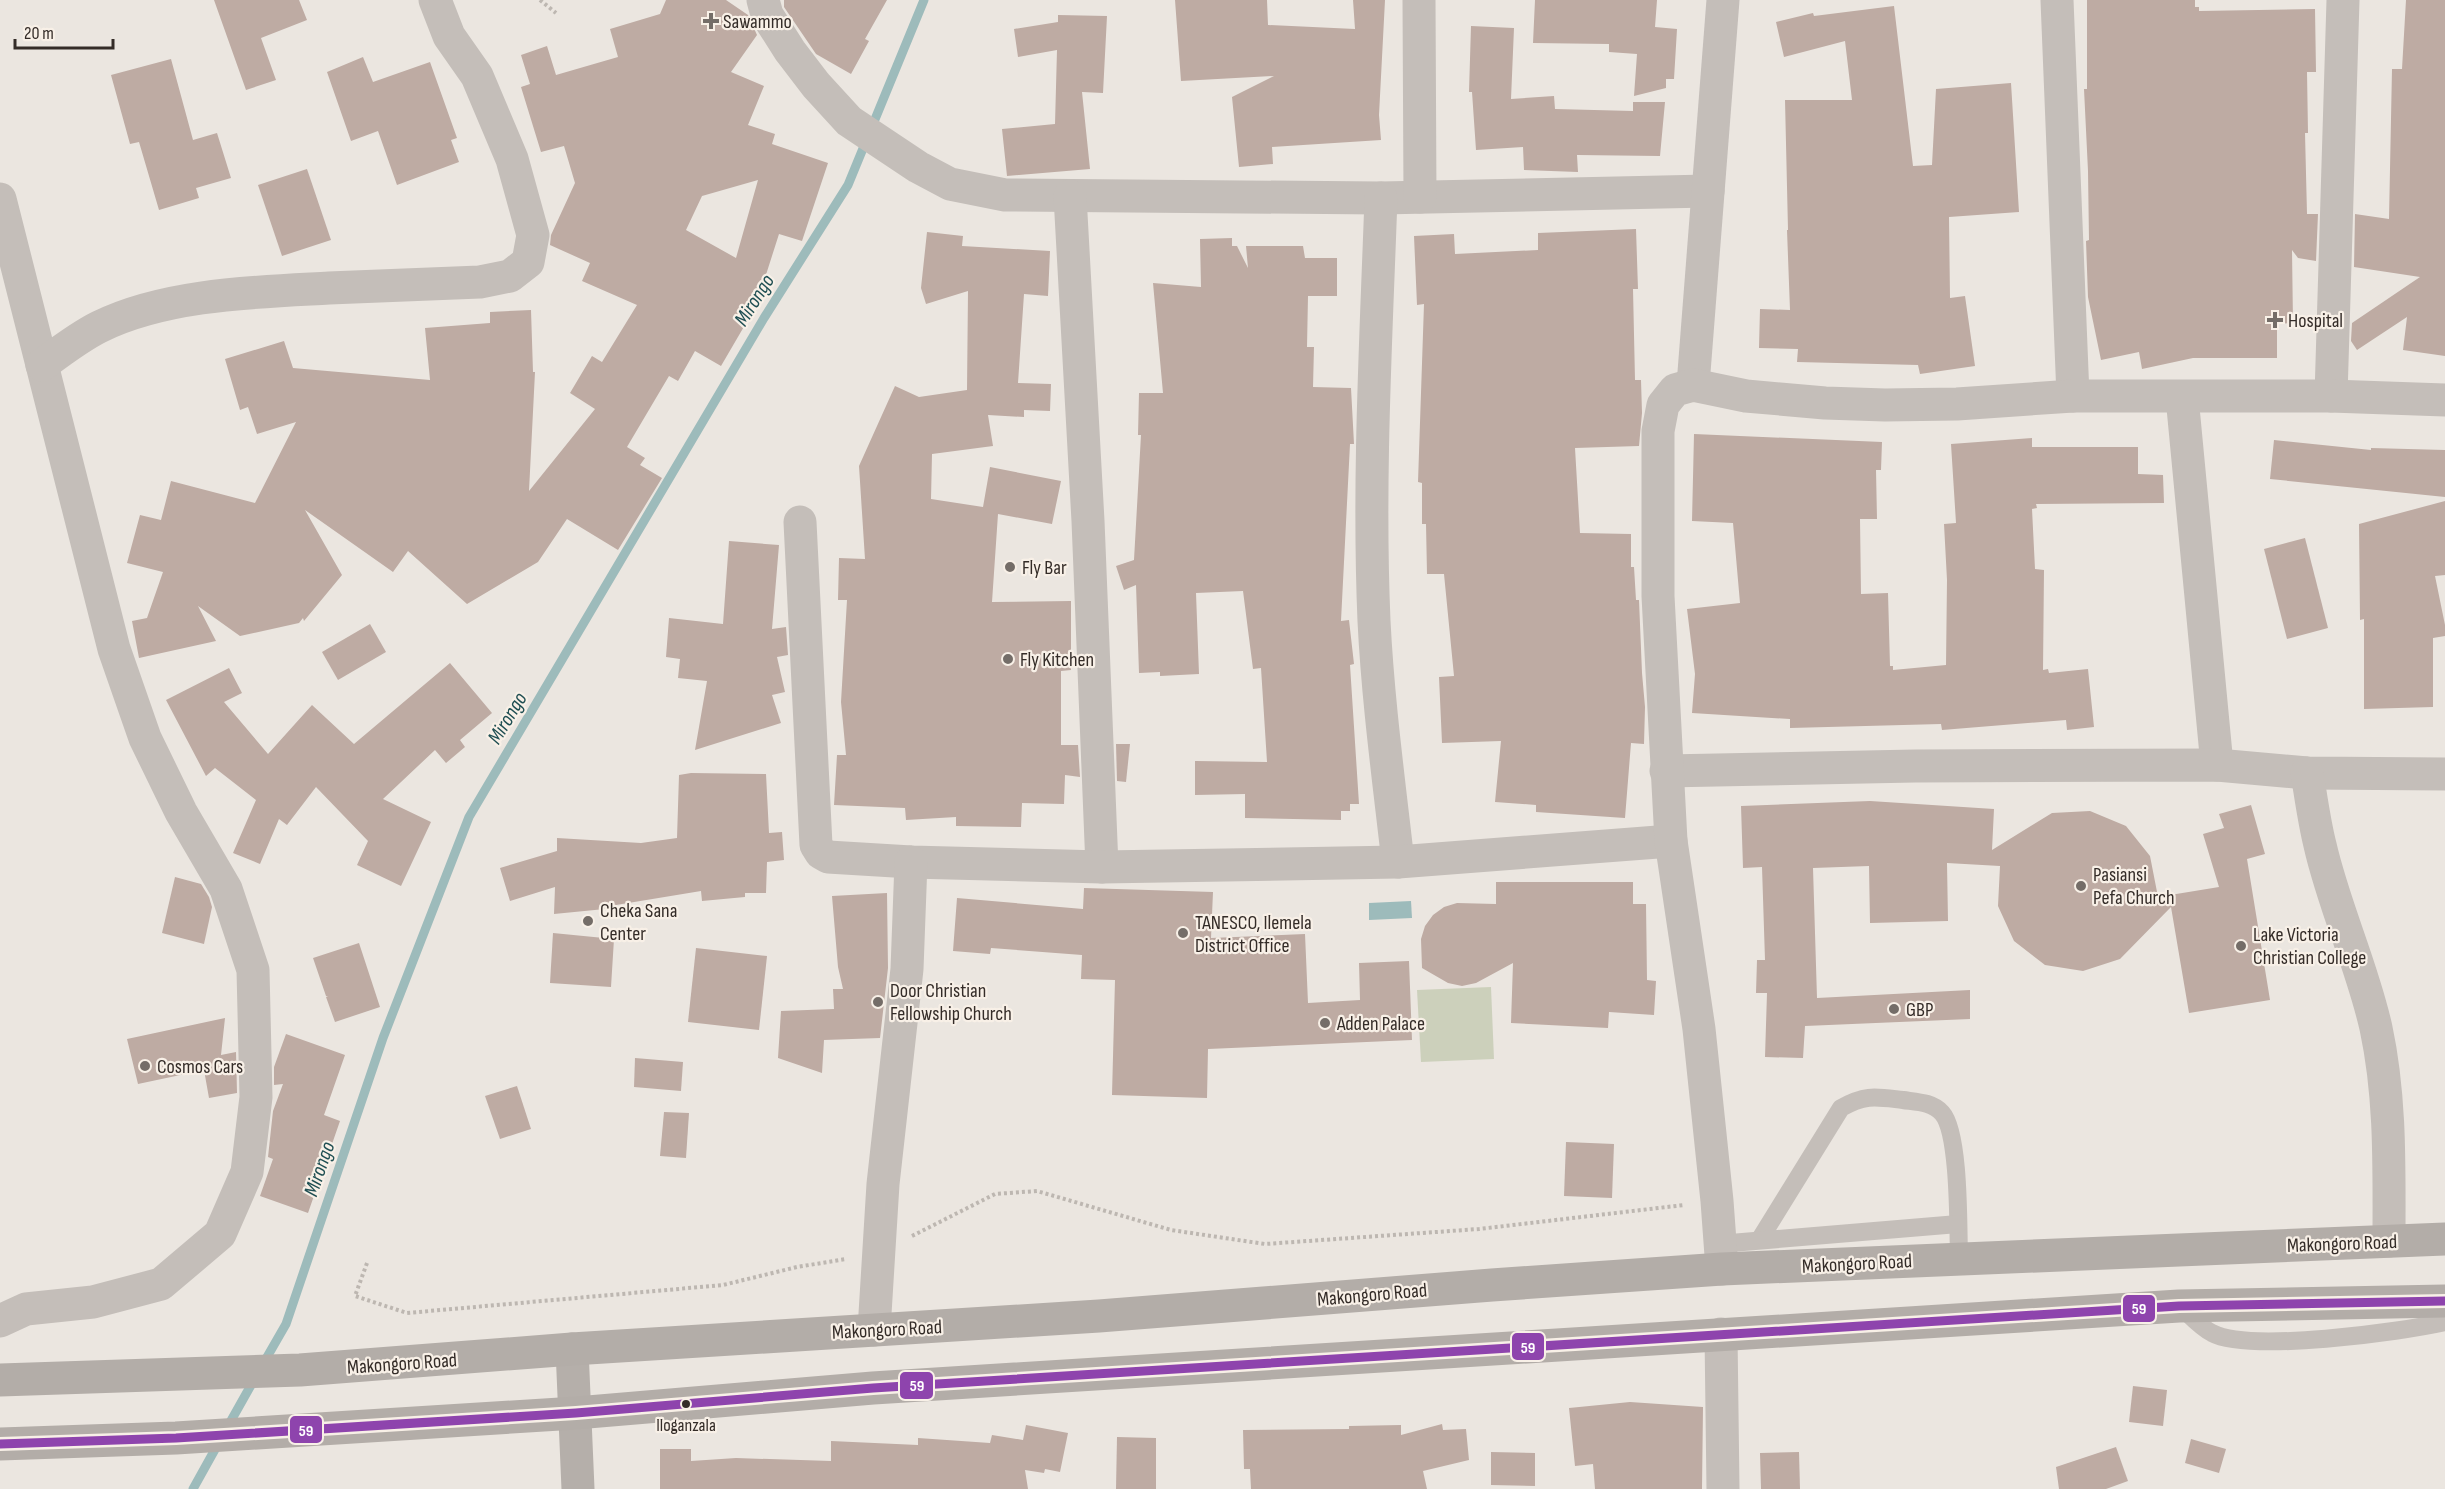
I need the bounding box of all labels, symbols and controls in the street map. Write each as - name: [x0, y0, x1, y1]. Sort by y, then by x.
- place label: Sawammo: [723, 10, 792, 34]
- scale bar: [15, 12, 112, 50]
- marker: Sawammo: [704, 14, 718, 28]
- text: 20 m: [24, 23, 54, 44]
- water label: Mirongo: [729, 269, 780, 331]
- place label: Hospital: [2288, 309, 2343, 333]
- marker: Hospital: [2266, 311, 2284, 329]
- place label: Fly Bar: [1022, 556, 1067, 580]
- marker: Fly Bar: [1003, 560, 1017, 574]
- place label: Fly Kitchen: [1020, 648, 1094, 672]
- marker: Fly Kitchen: [1001, 652, 1015, 666]
- water label: Mirongo: [482, 687, 533, 749]
- place label: Pasiansi Pefa Church: [2093, 863, 2175, 910]
- marker: Pasiansi Pefa Church: [2074, 879, 2088, 893]
- place label: Cheka Sana Center: [600, 899, 677, 946]
- place label: TANESCO, Ilemela District Office: [1195, 911, 1312, 958]
- marker: Cheka Sana Center: [581, 914, 595, 928]
- place label: Lake Victoria Christian College: [2253, 923, 2366, 970]
- marker: TANESCO, Ilemela District Office: [1176, 926, 1190, 940]
- marker: Lake Victoria Christian College: [2234, 939, 2248, 953]
- place label: Door Christian Fellowship Church: [890, 979, 1012, 1026]
- marker: Door Christian Fellowship Church: [871, 995, 885, 1009]
- place label: GBP: [1906, 998, 1933, 1022]
- marker: GBP: [1887, 1002, 1901, 1016]
- place label: Adden Palace: [1336, 1012, 1425, 1036]
- marker: Adden Palace: [1318, 1016, 1332, 1030]
- place label: Cosmos Cars: [157, 1055, 243, 1079]
- marker: Cosmos Cars: [138, 1059, 152, 1073]
- water label: Mirongo: [299, 1138, 341, 1200]
- street label: Makongoro Road: [2287, 1230, 2398, 1258]
- street label: Makongoro Road: [1801, 1249, 1913, 1279]
- street label: Makongoro Road: [1316, 1278, 1428, 1312]
- line badge: 59: [2122, 1294, 2156, 1323]
- text: 59: [2132, 1300, 2146, 1319]
- street label: Makongoro Road: [831, 1315, 943, 1345]
- line badge: 59: [1511, 1332, 1545, 1361]
- text: 59: [1521, 1339, 1535, 1358]
- street label: Makongoro Road: [346, 1348, 458, 1380]
- line badge: 59: [899, 1371, 934, 1400]
- text: 59: [910, 1377, 924, 1396]
- marker: Iloganzala: [680, 1398, 692, 1410]
- line badge: 59: [289, 1415, 323, 1444]
- place label: Iloganzala: [656, 1415, 716, 1436]
- text: 59: [299, 1422, 313, 1441]

